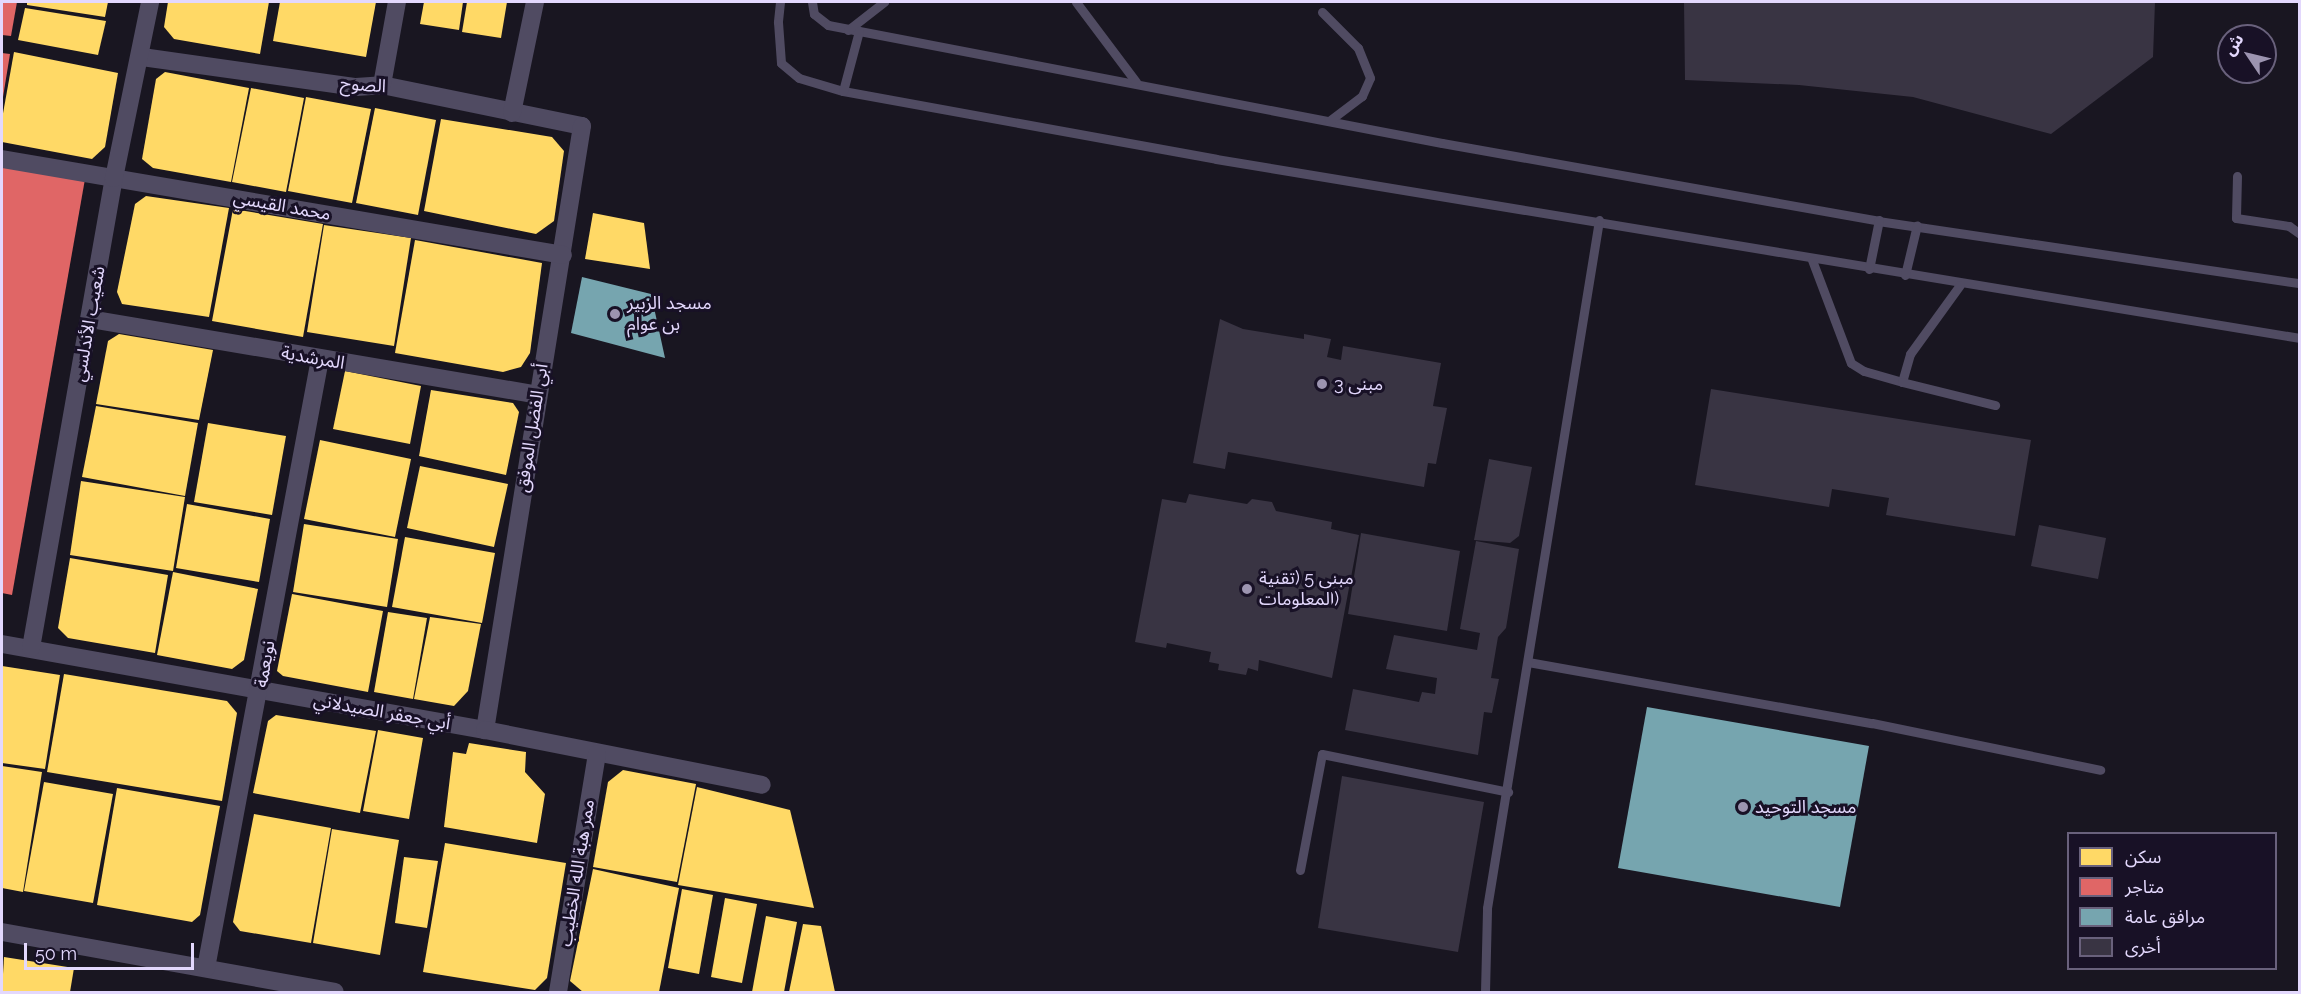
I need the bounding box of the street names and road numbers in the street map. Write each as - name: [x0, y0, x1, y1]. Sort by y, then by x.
- street label: الصوح: [339, 73, 387, 97]
- street label: محمد القيسي: [232, 187, 332, 225]
- street label: شعيب الأندلسي: [68, 265, 110, 383]
- street label: المرشدية: [280, 342, 346, 374]
- street label: أبي الفضل الموفق: [511, 362, 553, 494]
- street label: نويعمة: [250, 639, 280, 689]
- street label: أبي جعفر الصيدلاني: [312, 689, 452, 735]
- street label: ممر هبة الله الخطيب: [555, 798, 599, 948]

